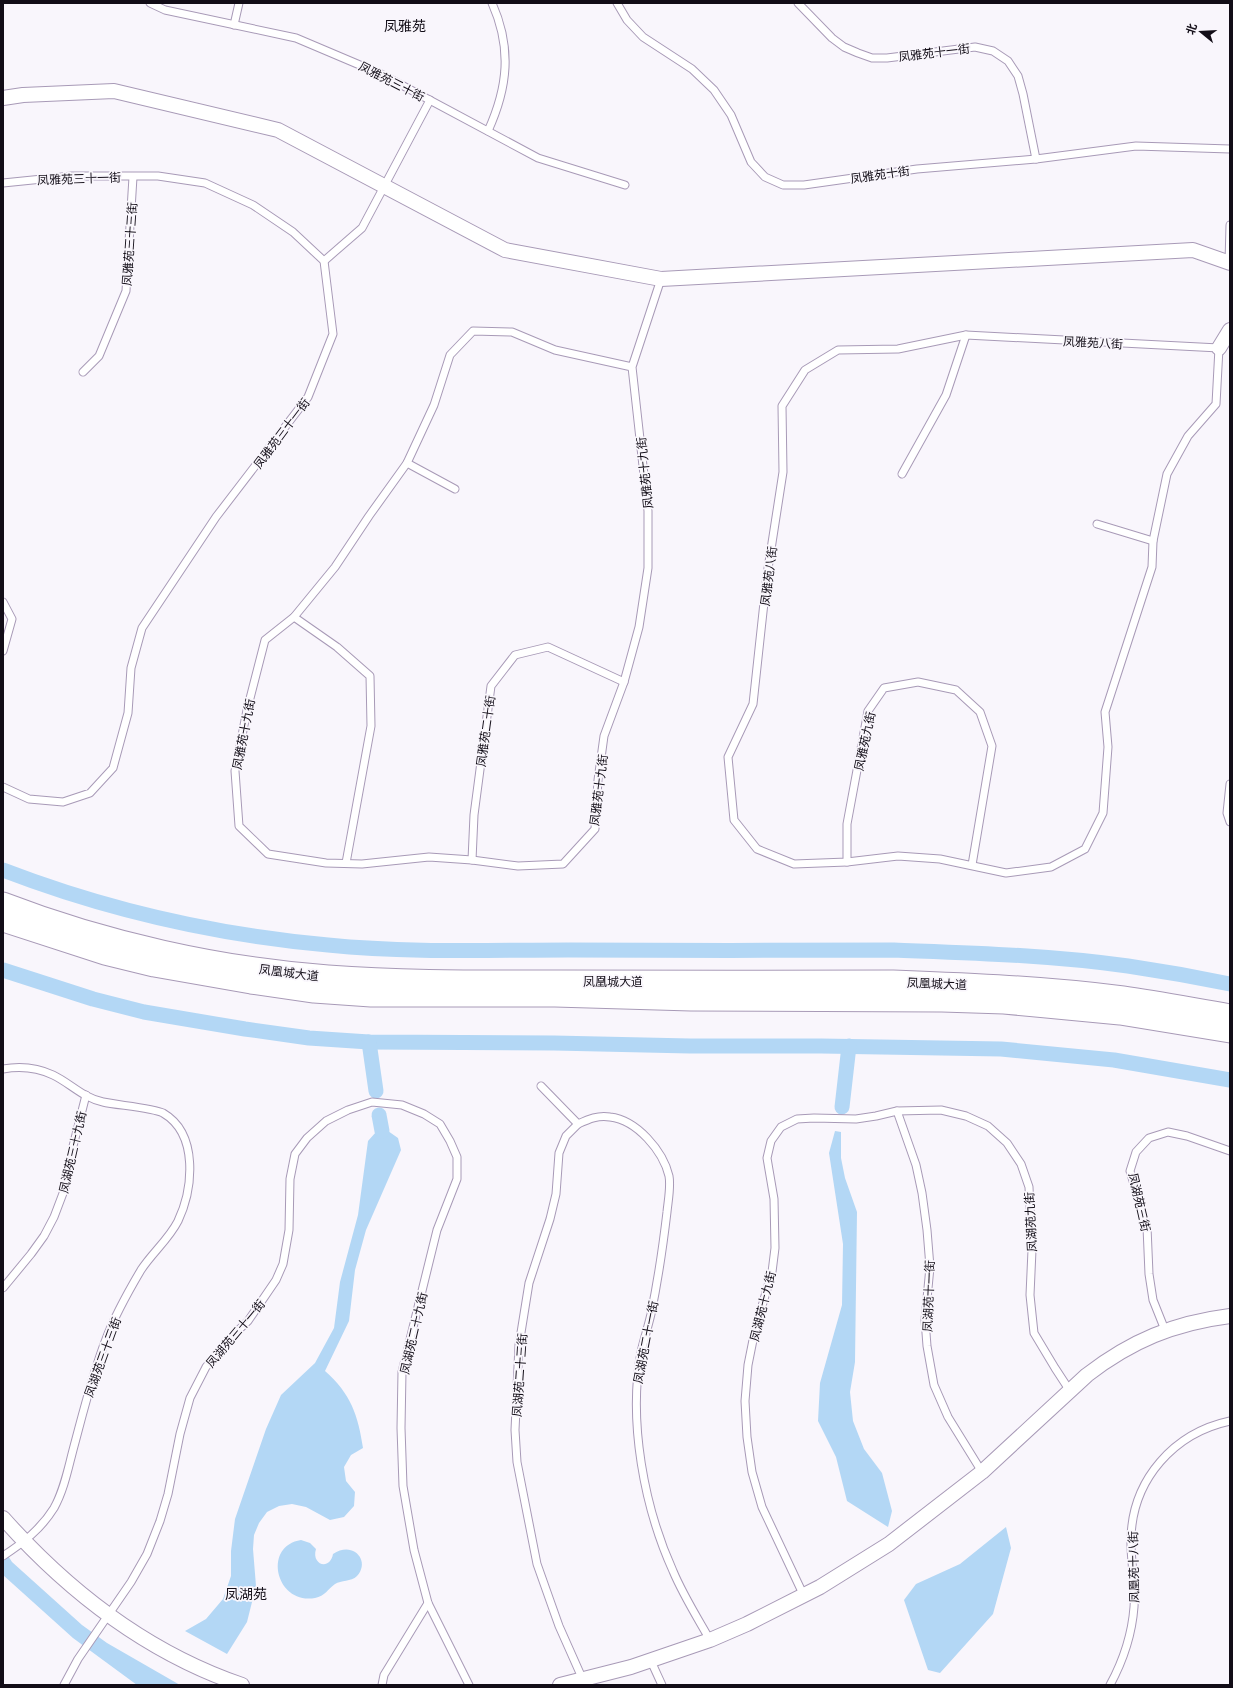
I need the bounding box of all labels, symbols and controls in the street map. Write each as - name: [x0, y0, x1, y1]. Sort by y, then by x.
- north arrow: [1181, 12, 1221, 52]
- district label: 凤雅苑: [384, 15, 426, 35]
- text: 北: [1181, 21, 1200, 36]
- street label: 凤雅苑十一街: [897, 39, 971, 65]
- street label: 凤雅苑三十街: [356, 57, 428, 105]
- street label: 凤雅苑十街: [849, 161, 911, 187]
- street label: 凤雅苑三十一街: [37, 168, 121, 188]
- street label: 凤雅苑三十三街: [117, 201, 141, 287]
- street label: 凤雅苑八街: [1063, 331, 1123, 353]
- street label: 凤雅苑三十一街: [249, 394, 313, 472]
- street label: 凤雅苑十九街: [631, 436, 657, 510]
- street label: 凤雅苑八街: [755, 545, 781, 607]
- street label: 凤雅苑二十街: [471, 694, 499, 768]
- street label: 凤雅苑十九街: [227, 697, 259, 771]
- street label: 凤雅苑九街: [849, 710, 879, 772]
- street label: 凤雅苑十九街: [585, 753, 611, 827]
- street label: 凤凰城大道: [258, 959, 320, 985]
- street label: 凤凰城大道: [583, 972, 643, 990]
- street label: 凤凰城大道: [907, 973, 967, 993]
- street label: 凤湖苑三十九街: [54, 1109, 90, 1195]
- street label: 凤湖苑三街: [1124, 1171, 1156, 1233]
- street label: 凤湖苑九街: [1019, 1192, 1041, 1252]
- street label: 凤湖苑十一街: [918, 1260, 938, 1332]
- street label: 凤湖苑十九街: [745, 1269, 779, 1343]
- street label: 凤湖苑二十九街: [395, 1290, 431, 1376]
- street label: 凤湖苑三十一街: [201, 1295, 269, 1371]
- street label: 凤湖苑二十一街: [628, 1299, 662, 1385]
- street label: 凤湖苑三十三街: [79, 1314, 125, 1400]
- street label: 凤湖苑二十三街: [507, 1332, 531, 1418]
- street label: 凤凰苑十八街: [1123, 1531, 1143, 1603]
- district label: 凤湖苑: [225, 1583, 267, 1603]

